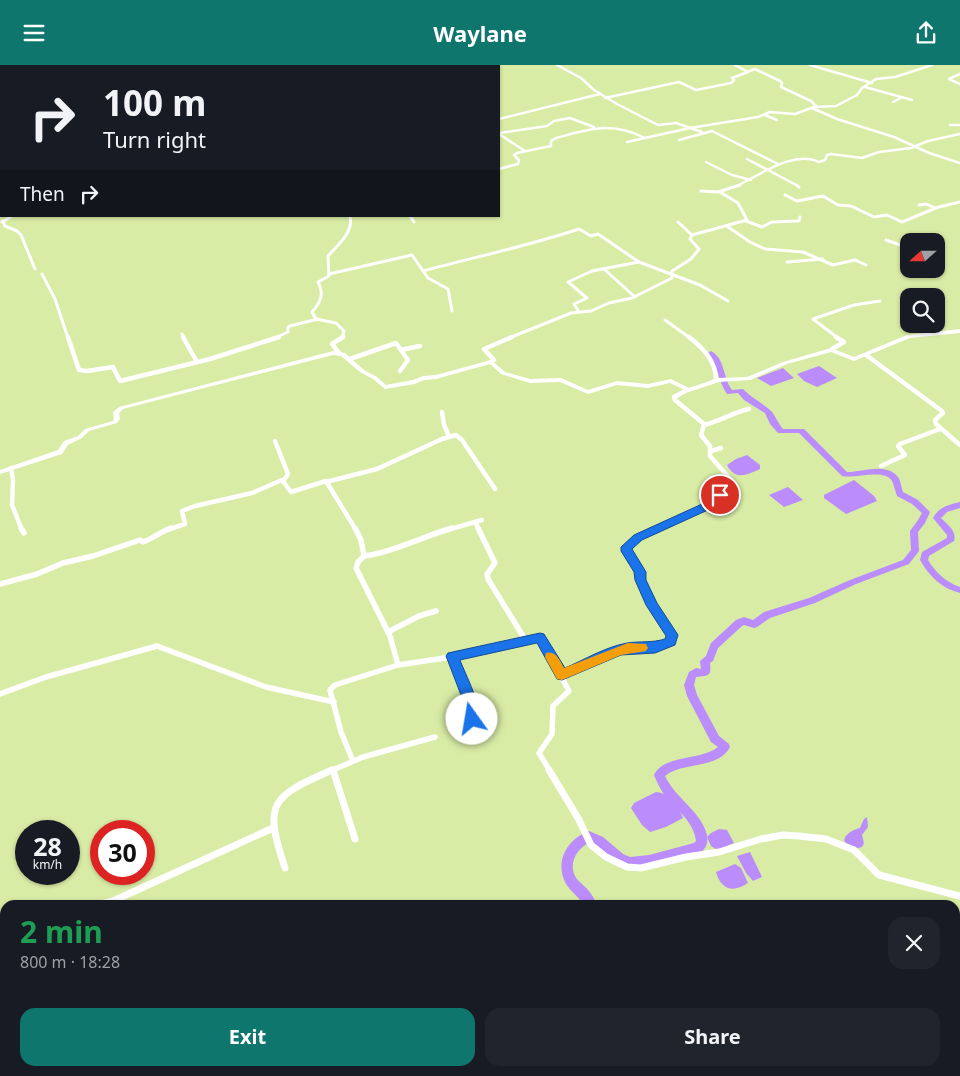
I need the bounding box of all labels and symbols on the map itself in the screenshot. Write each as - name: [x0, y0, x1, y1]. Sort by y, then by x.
- north arrow: [900, 233, 945, 277]
- pin: [699, 474, 741, 516]
- position arrow: [445, 692, 497, 744]
- speed limit sign: 30: [90, 820, 155, 885]

